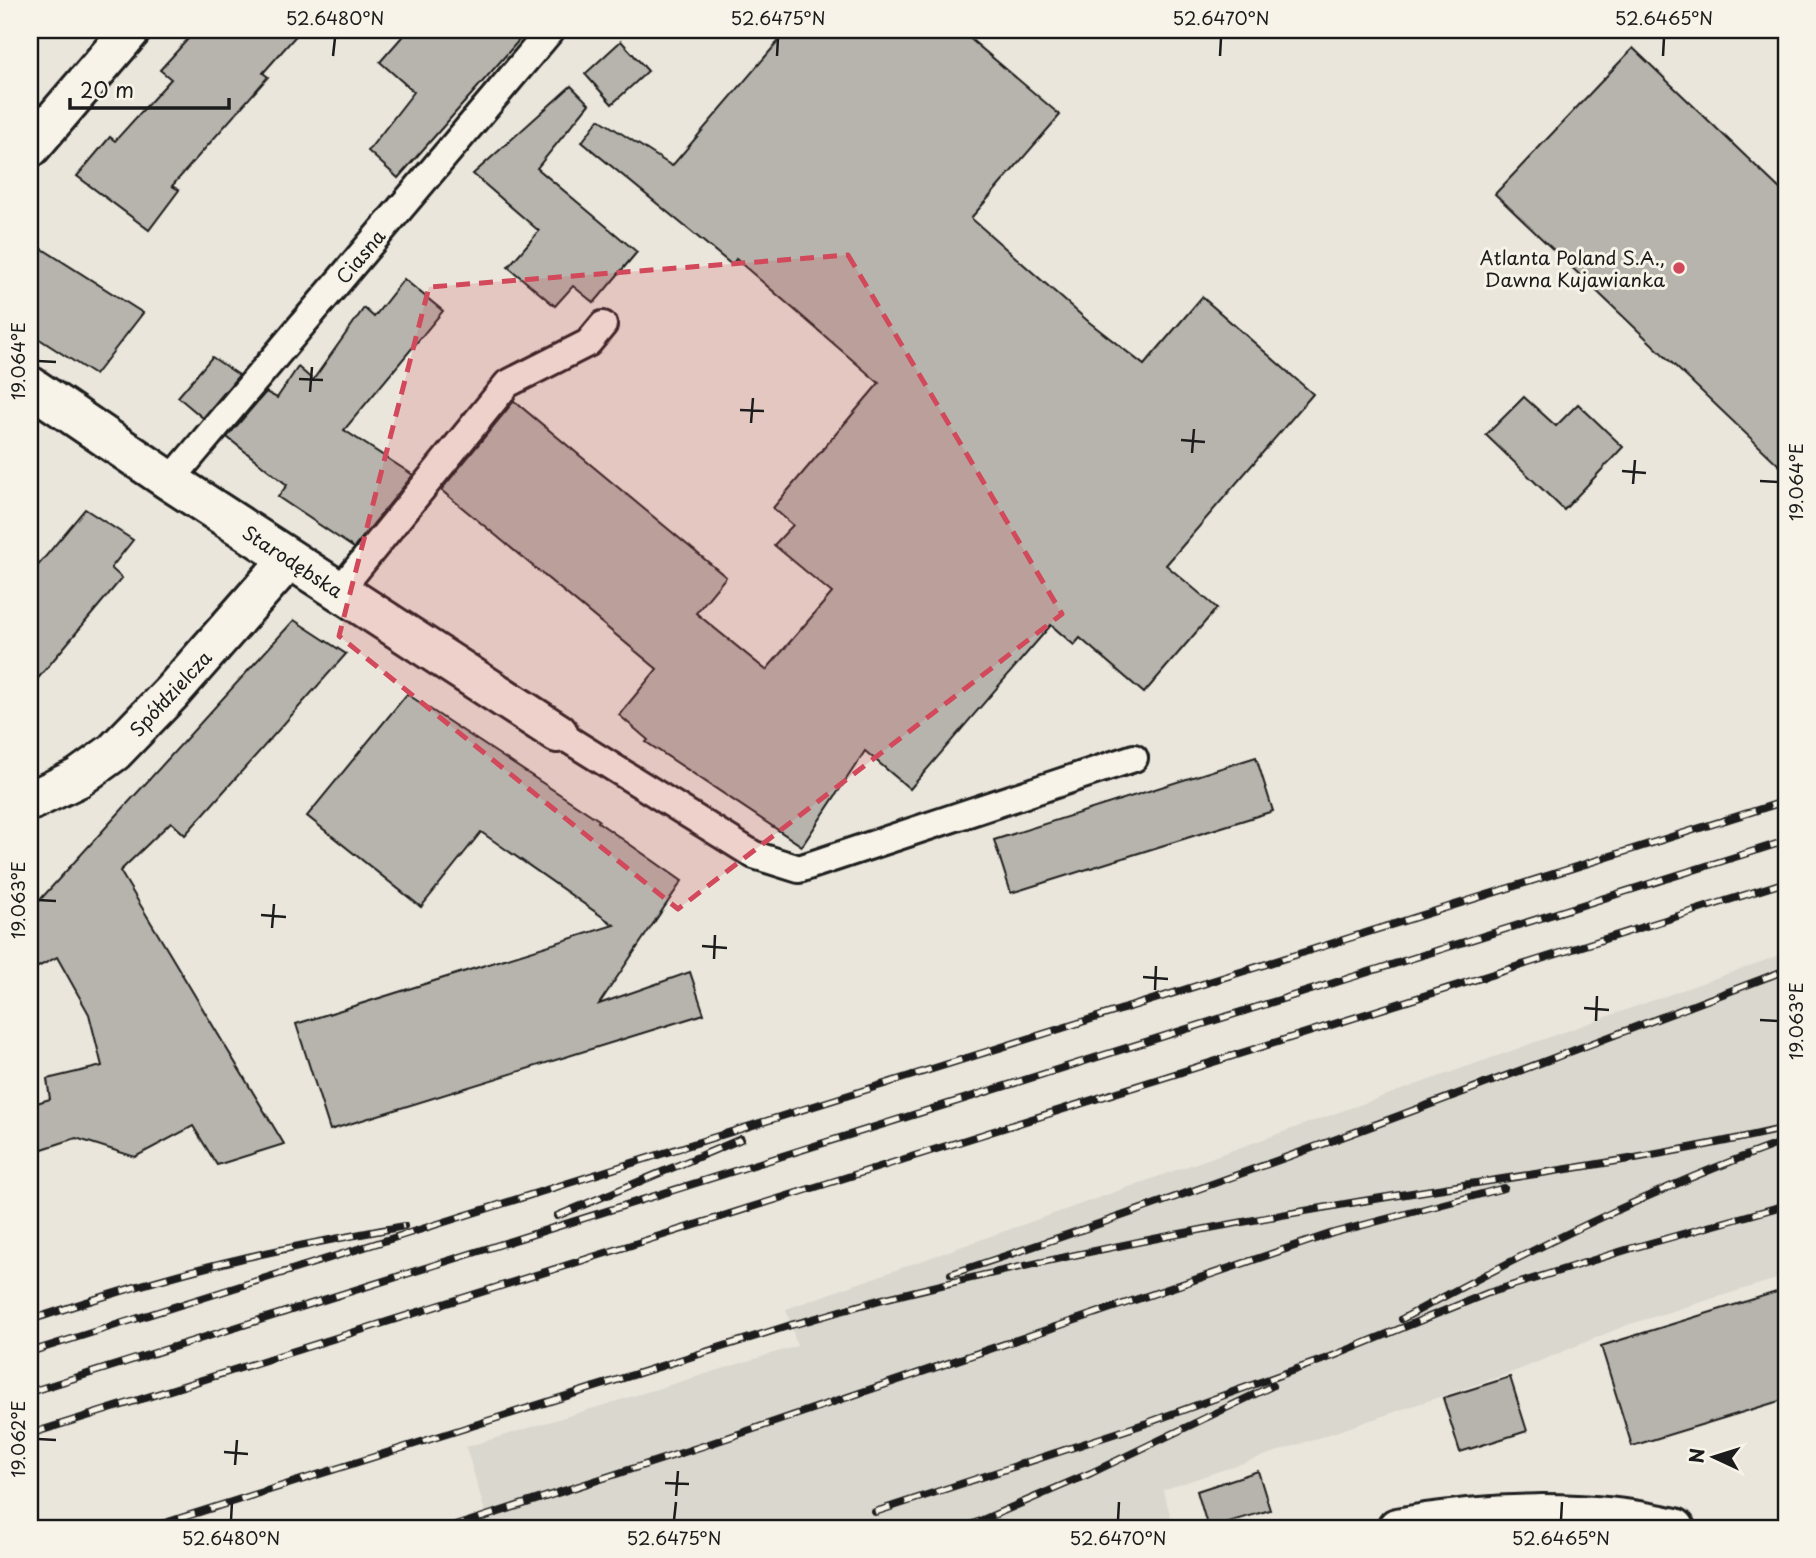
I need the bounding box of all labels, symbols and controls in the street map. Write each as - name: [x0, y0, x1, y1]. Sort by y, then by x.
- text: 52.6480°N: [286, 4, 384, 31]
- text: 52.6475°N: [730, 4, 826, 31]
- text: 52.6470°N: [1172, 4, 1270, 31]
- text: 52.6465°N: [1615, 4, 1713, 31]
- scale bar: [70, 66, 229, 110]
- text: 20 m: [80, 73, 134, 105]
- street label: Ciasna: [329, 222, 391, 289]
- place label: Atlanta Poland S.A., Dawna Kujawianka: [1480, 243, 1665, 293]
- marker: Atlanta Poland S.A., Dawna Kujawianka: [1671, 260, 1687, 276]
- text: 19.064°E: [4, 322, 31, 400]
- text: 19.064°E: [1782, 443, 1809, 521]
- street label: Starodębska: [237, 518, 349, 604]
- street label: Spółdzielcza: [123, 643, 218, 742]
- text: 19.063°E: [4, 861, 31, 939]
- text: 19.063°E: [1782, 982, 1809, 1060]
- text: 19.062°E: [4, 1400, 31, 1478]
- north arrow: [1680, 1422, 1750, 1492]
- text: N: [1682, 1447, 1711, 1464]
- text: 52.6480°N: [182, 1524, 280, 1551]
- text: 52.6475°N: [626, 1524, 722, 1551]
- text: 52.6470°N: [1069, 1524, 1167, 1551]
- text: 52.6465°N: [1512, 1524, 1610, 1551]

